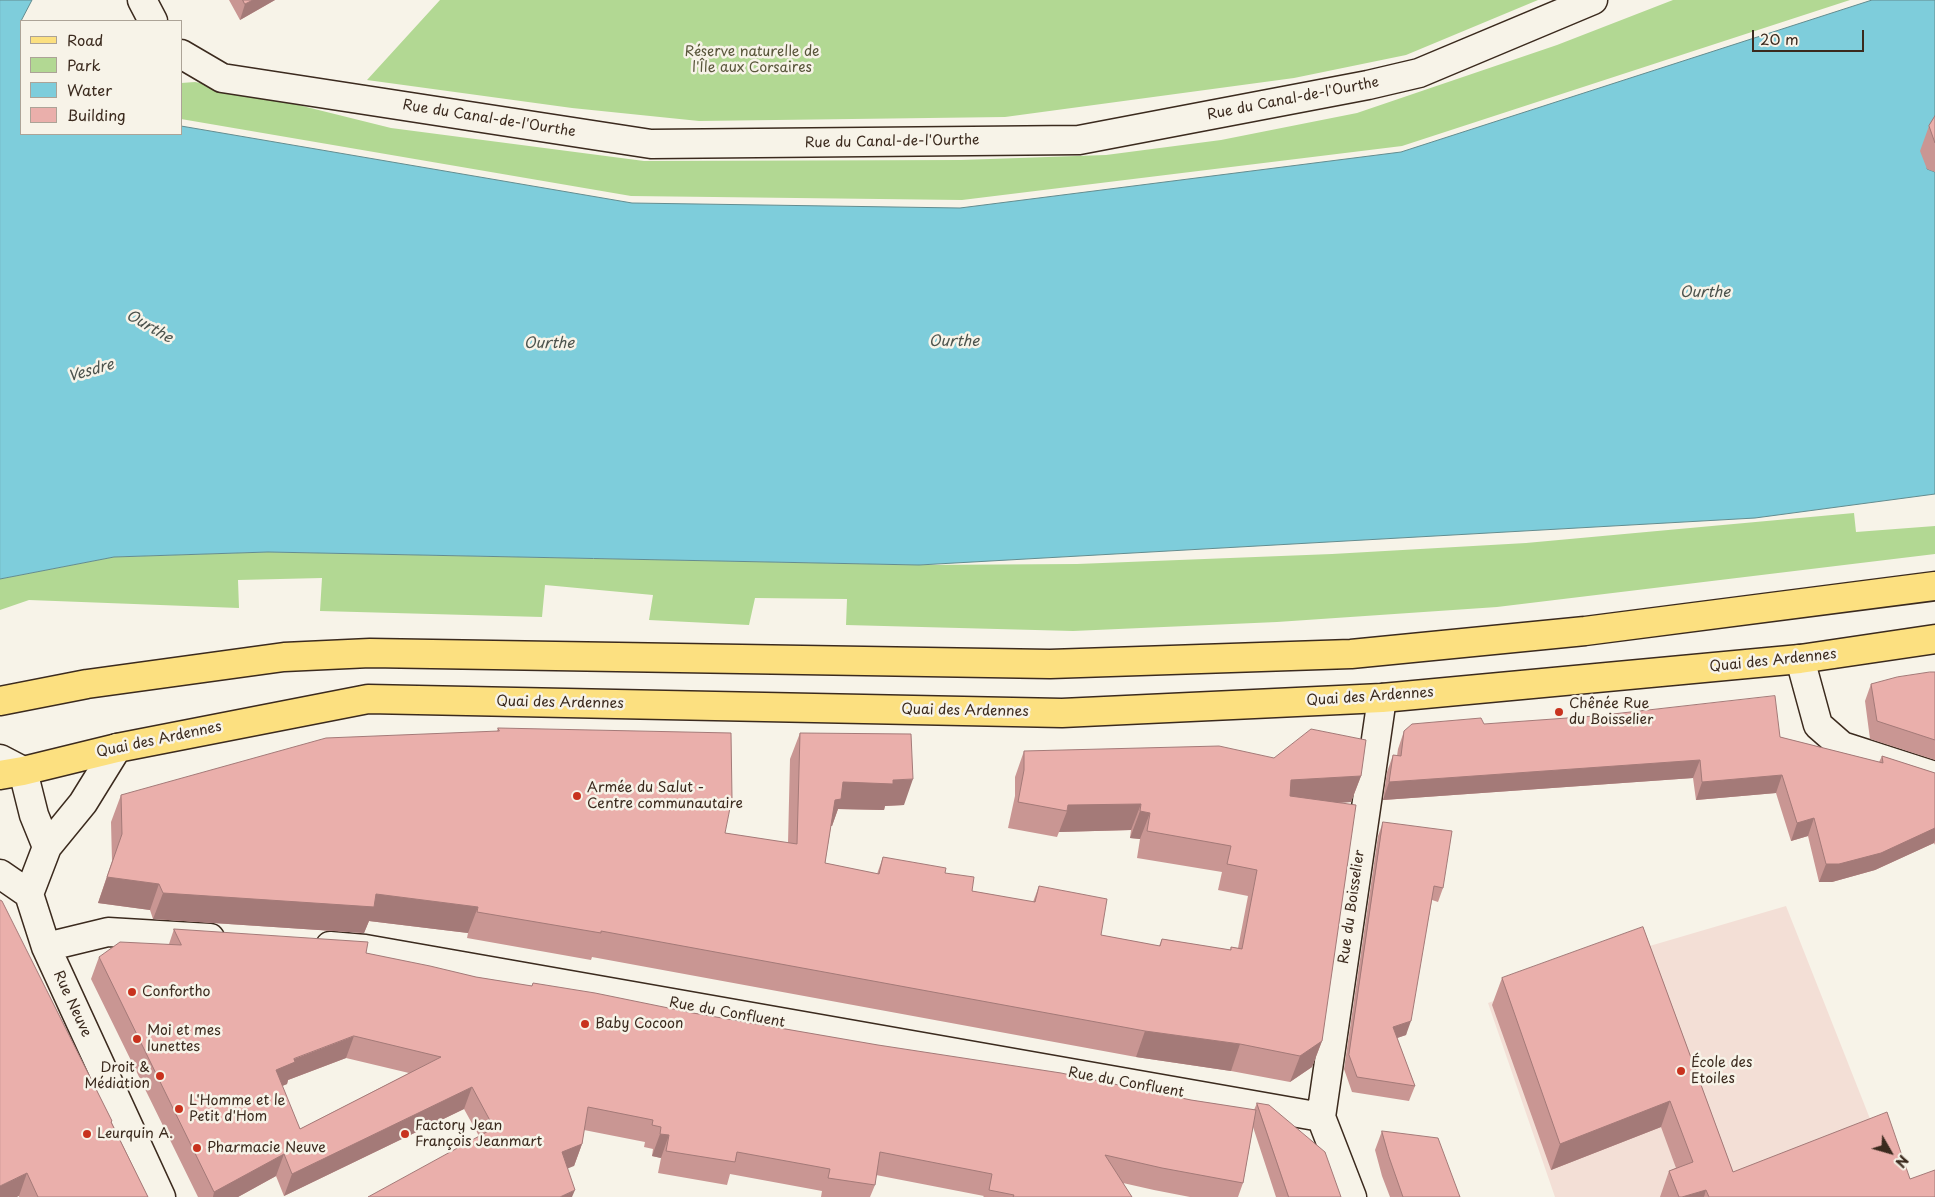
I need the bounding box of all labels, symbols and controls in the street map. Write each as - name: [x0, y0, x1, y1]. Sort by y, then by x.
- legend: [20, 20, 182, 135]
- scale bar: [1755, 20, 1868, 52]
- text: 20 m: [1760, 27, 1799, 50]
- text: Road: [67, 28, 103, 51]
- park label: Réserve naturelle de l'Île aux Corsaires: [685, 44, 819, 76]
- text: Park: [67, 53, 101, 76]
- street label: Rue du Canal-de-l'Ourthe: [1206, 74, 1380, 124]
- text: Water: [67, 78, 112, 101]
- street label: Rue du Canal-de-l'Ourthe: [401, 97, 577, 141]
- text: Building: [67, 103, 126, 126]
- street label: Rue du Canal-de-l'Ourthe: [804, 132, 980, 152]
- water label: Ourthe: [1680, 284, 1730, 302]
- water label: Ourthe: [123, 307, 175, 347]
- water label: Ourthe: [929, 333, 979, 351]
- water label: Ourthe: [524, 335, 574, 353]
- water label: Vesdre: [66, 356, 116, 386]
- street label: Quai des Ardennes: [1709, 646, 1837, 676]
- street label: Quai des Ardennes: [1306, 684, 1434, 710]
- street label: Quai des Ardennes: [496, 693, 624, 713]
- place label: Chênée Rue du Boisselier: [1569, 696, 1653, 729]
- street label: Quai des Ardennes: [901, 701, 1029, 721]
- marker: Chênée Rue du Boisselier: [1553, 706, 1565, 718]
- street label: Quai des Ardennes: [95, 719, 223, 761]
- place label: Armée du Salut - Centre communautaire: [587, 780, 743, 812]
- marker: Armée du Salut - Centre communautaire: [571, 790, 583, 802]
- street label: Rue du Boisselier: [1336, 849, 1368, 965]
- street label: Rue Neuve: [49, 968, 95, 1040]
- place label: Confortho: [142, 984, 211, 1000]
- marker: Confortho: [126, 986, 138, 998]
- street label: Rue du Confluent: [668, 995, 786, 1031]
- place label: Baby Cocoon: [595, 1016, 683, 1032]
- marker: Baby Cocoon: [579, 1018, 591, 1030]
- place label: Moi et mes lunettes: [147, 1023, 221, 1056]
- marker: Moi et mes lunettes: [131, 1033, 143, 1045]
- place label: École des Etoiles: [1691, 1055, 1752, 1088]
- place label: Droit & Médiation: [84, 1060, 150, 1092]
- street label: Rue du Confluent: [1067, 1065, 1185, 1101]
- marker: École des Etoiles: [1675, 1065, 1687, 1077]
- marker: Droit & Médiation: [154, 1070, 166, 1082]
- place label: L'Homme et le Petit d'Hom: [189, 1093, 285, 1126]
- marker: L'Homme et le Petit d'Hom: [173, 1103, 185, 1115]
- place label: Factory Jean François Jeanmart: [415, 1118, 542, 1150]
- place label: Leurquin A.: [97, 1126, 173, 1142]
- north arrow: [1865, 1127, 1915, 1177]
- marker: Leurquin A.: [81, 1128, 93, 1140]
- marker: Factory Jean François Jeanmart: [399, 1128, 411, 1140]
- place label: Pharmacie Neuve: [207, 1140, 326, 1156]
- marker: Pharmacie Neuve: [191, 1142, 203, 1154]
- text: N: [1891, 1151, 1914, 1172]

